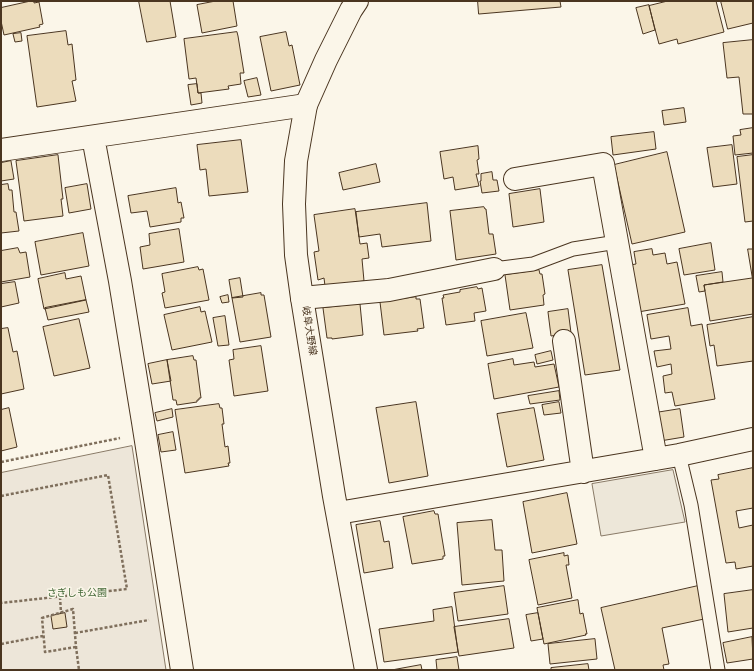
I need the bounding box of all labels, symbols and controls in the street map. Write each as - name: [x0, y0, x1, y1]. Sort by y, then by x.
- street label: 岐阜大野線: [298, 305, 318, 357]
- park label: さぎしも公園: [47, 588, 107, 600]

